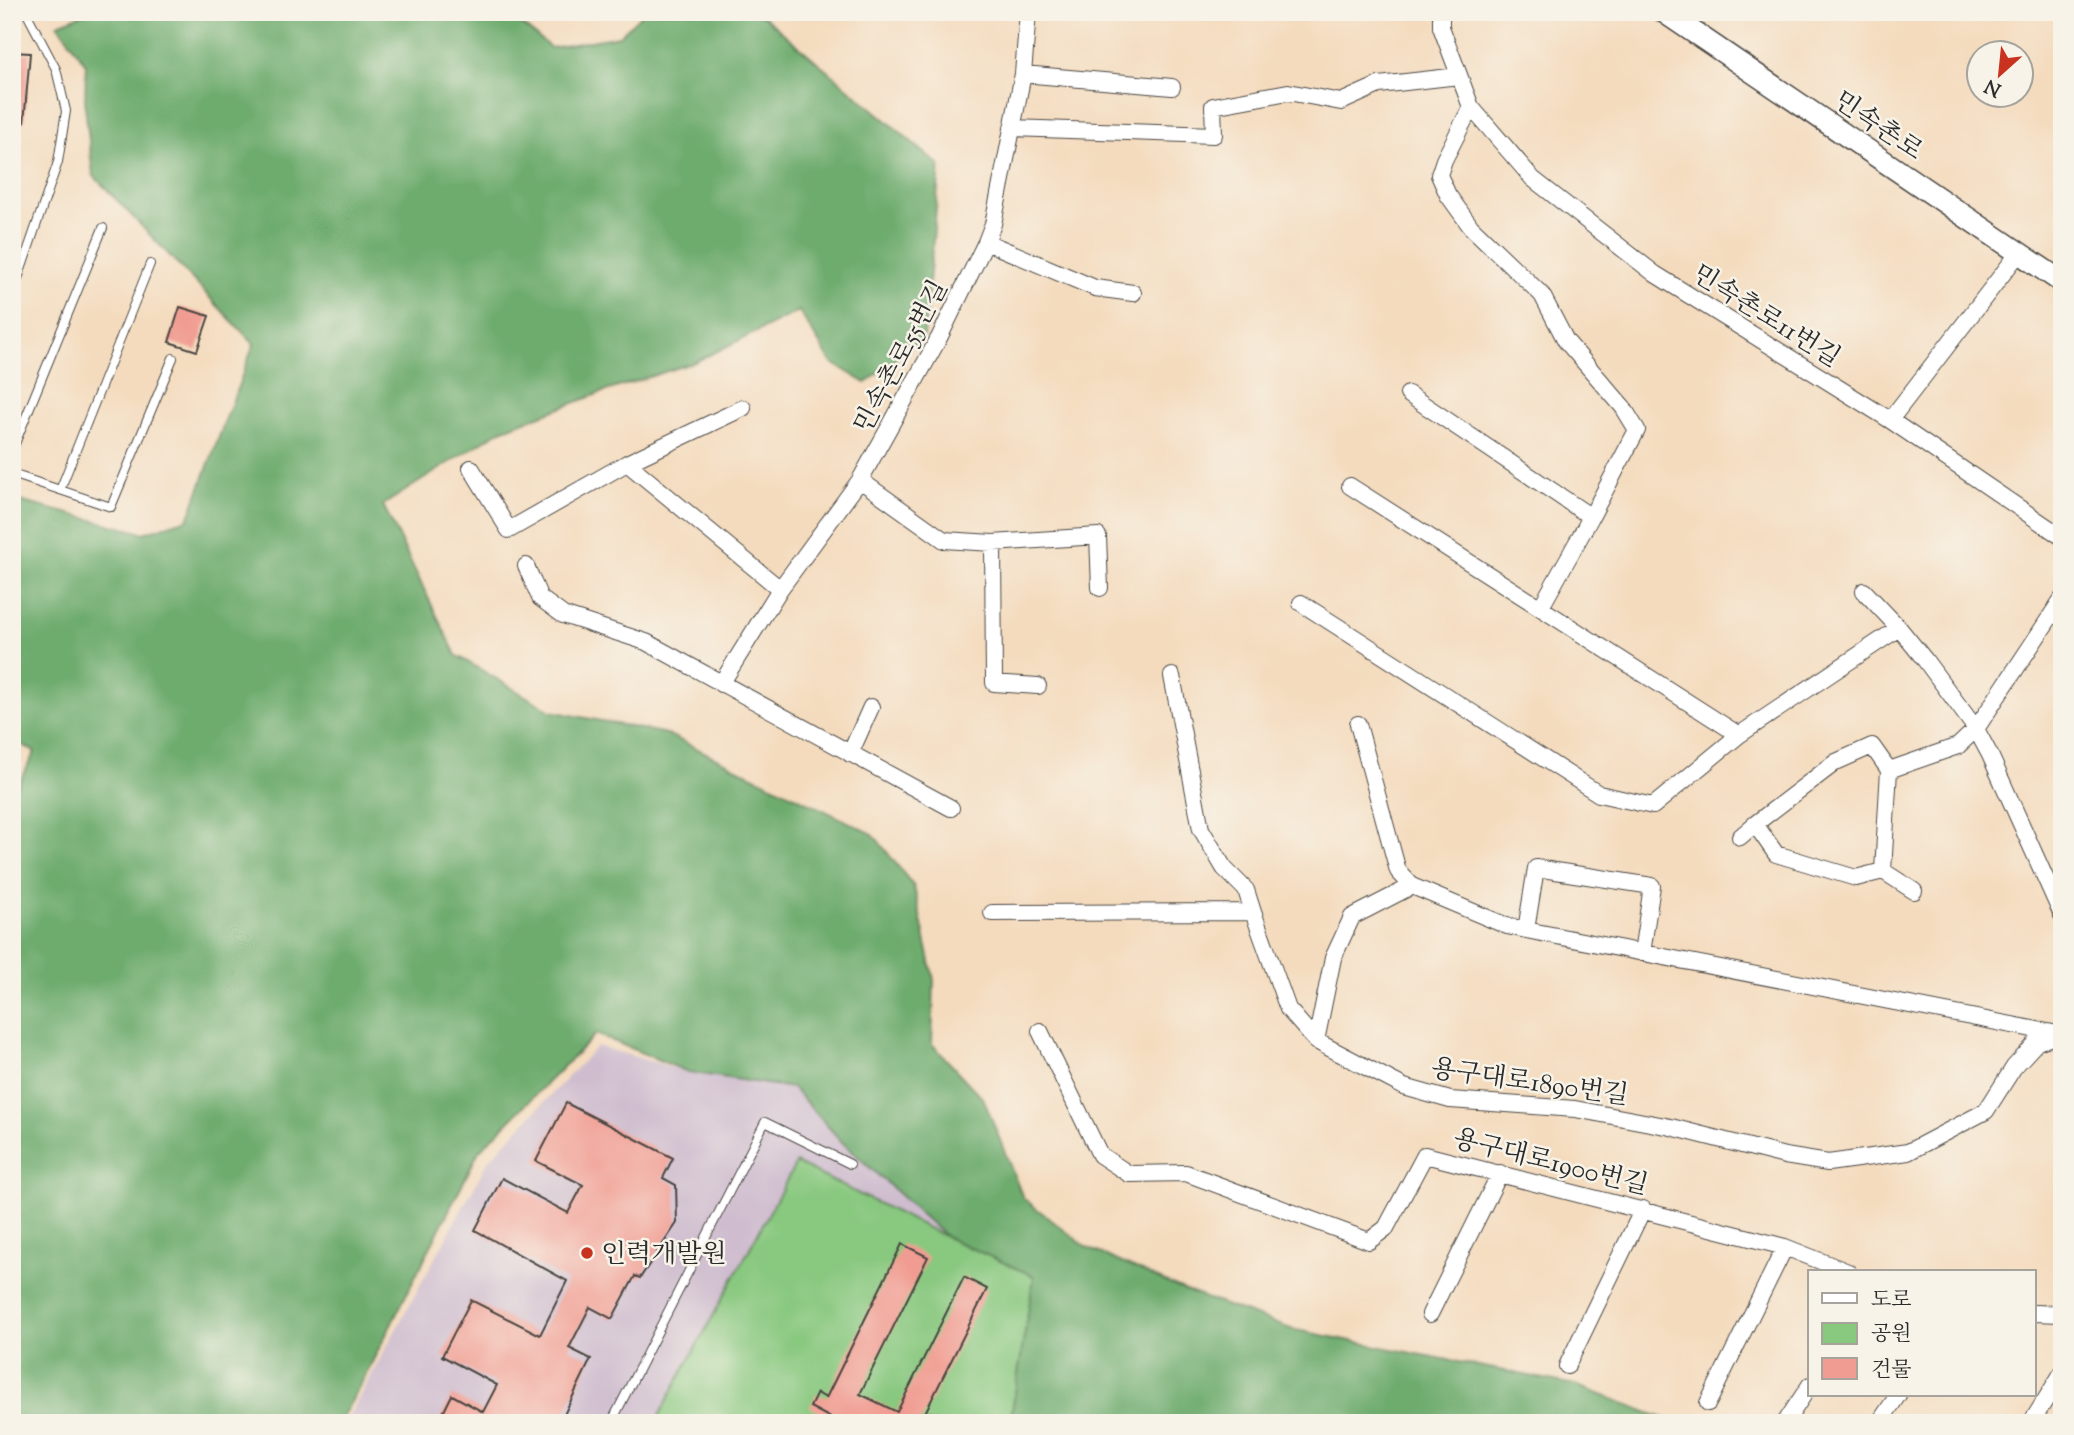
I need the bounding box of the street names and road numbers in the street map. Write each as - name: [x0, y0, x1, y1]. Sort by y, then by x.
- street label: 민속촌로: [1826, 84, 1930, 171]
- street label: 민속촌로11번길: [1684, 257, 1847, 377]
- street label: 민속촌로55번길: [846, 274, 958, 440]
- street label: 용구대로1890번길: [1429, 1051, 1631, 1116]
- street label: 용구대로1900번길: [1449, 1121, 1652, 1205]

